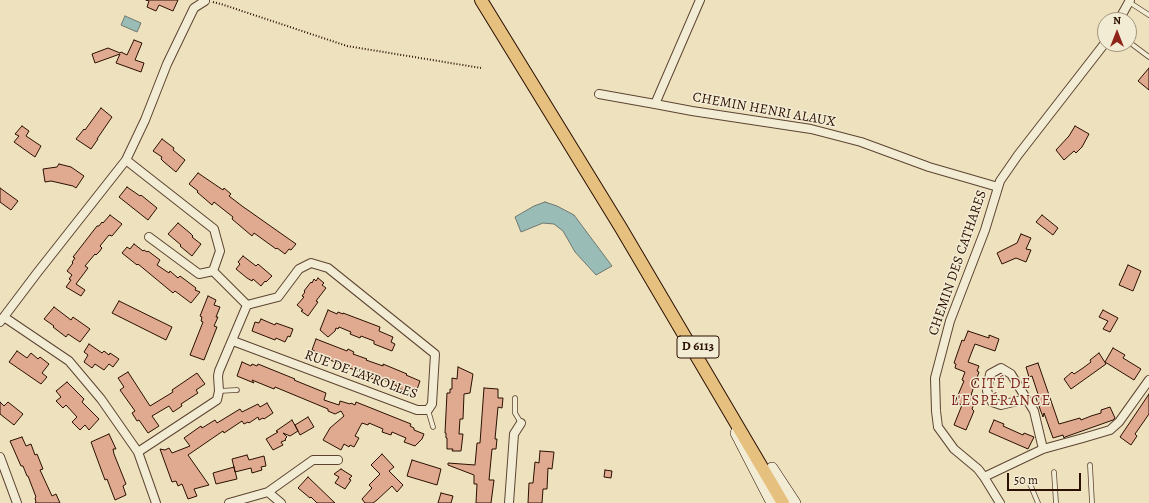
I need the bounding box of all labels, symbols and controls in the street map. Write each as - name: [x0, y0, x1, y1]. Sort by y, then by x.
- north arrow: [1097, 12, 1137, 52]
- text: N: [1113, 13, 1121, 28]
- street label: CHEMIN HENRI ALAUX: [691, 89, 837, 131]
- street label: CHEMIN DES CATHARES: [925, 188, 991, 338]
- road number: D 6113: [677, 336, 719, 358]
- street label: RUE DE L'AYROLLES: [302, 347, 420, 403]
- district label: CITÉ DE L'ESPÉRANCE: [951, 375, 1051, 410]
- scale bar: [1009, 465, 1083, 491]
- text: 50 m: [1014, 472, 1038, 488]

